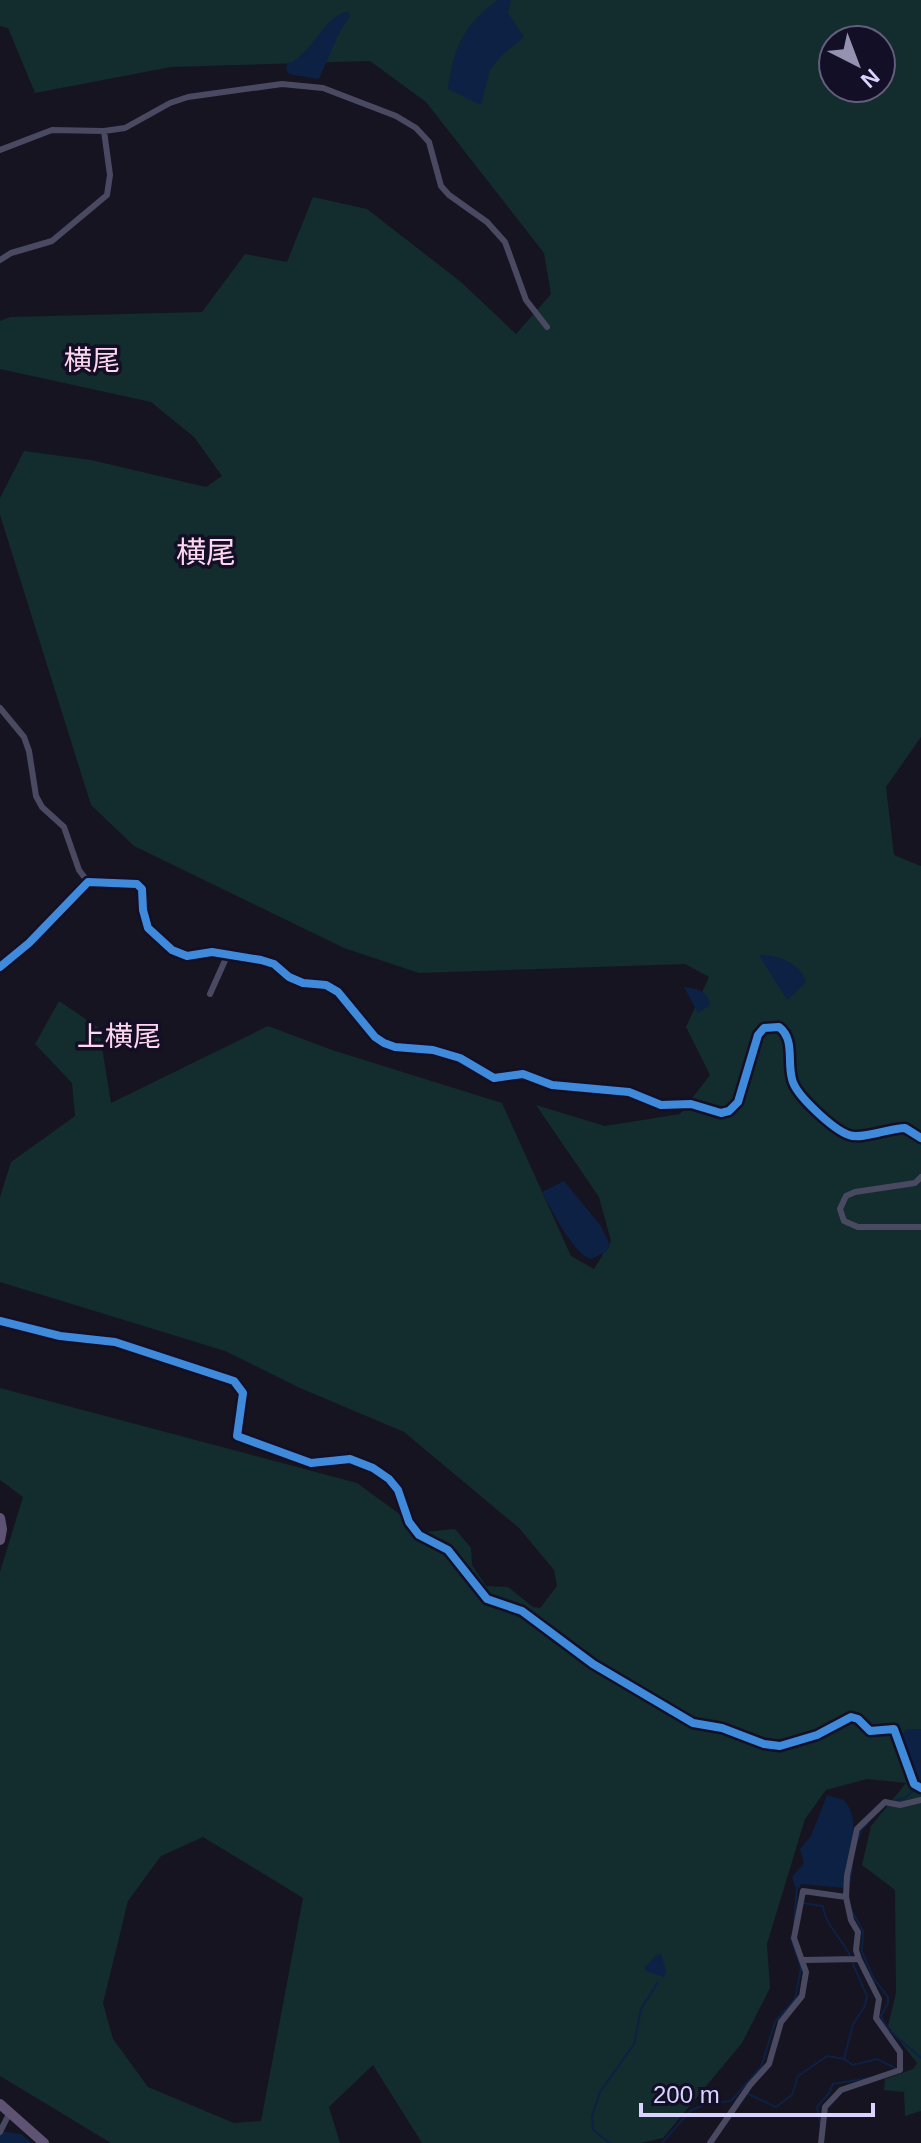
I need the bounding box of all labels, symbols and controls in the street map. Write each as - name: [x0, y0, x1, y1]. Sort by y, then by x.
- north arrow: [817, 24, 897, 104]
- text: N: [856, 64, 884, 93]
- district label: 横尾: [64, 345, 120, 376]
- district label: 横尾: [176, 536, 236, 569]
- district label: 上横尾: [77, 1021, 161, 1052]
- scale bar: [641, 2067, 873, 2117]
- text: 200 m: [653, 2081, 720, 2108]

